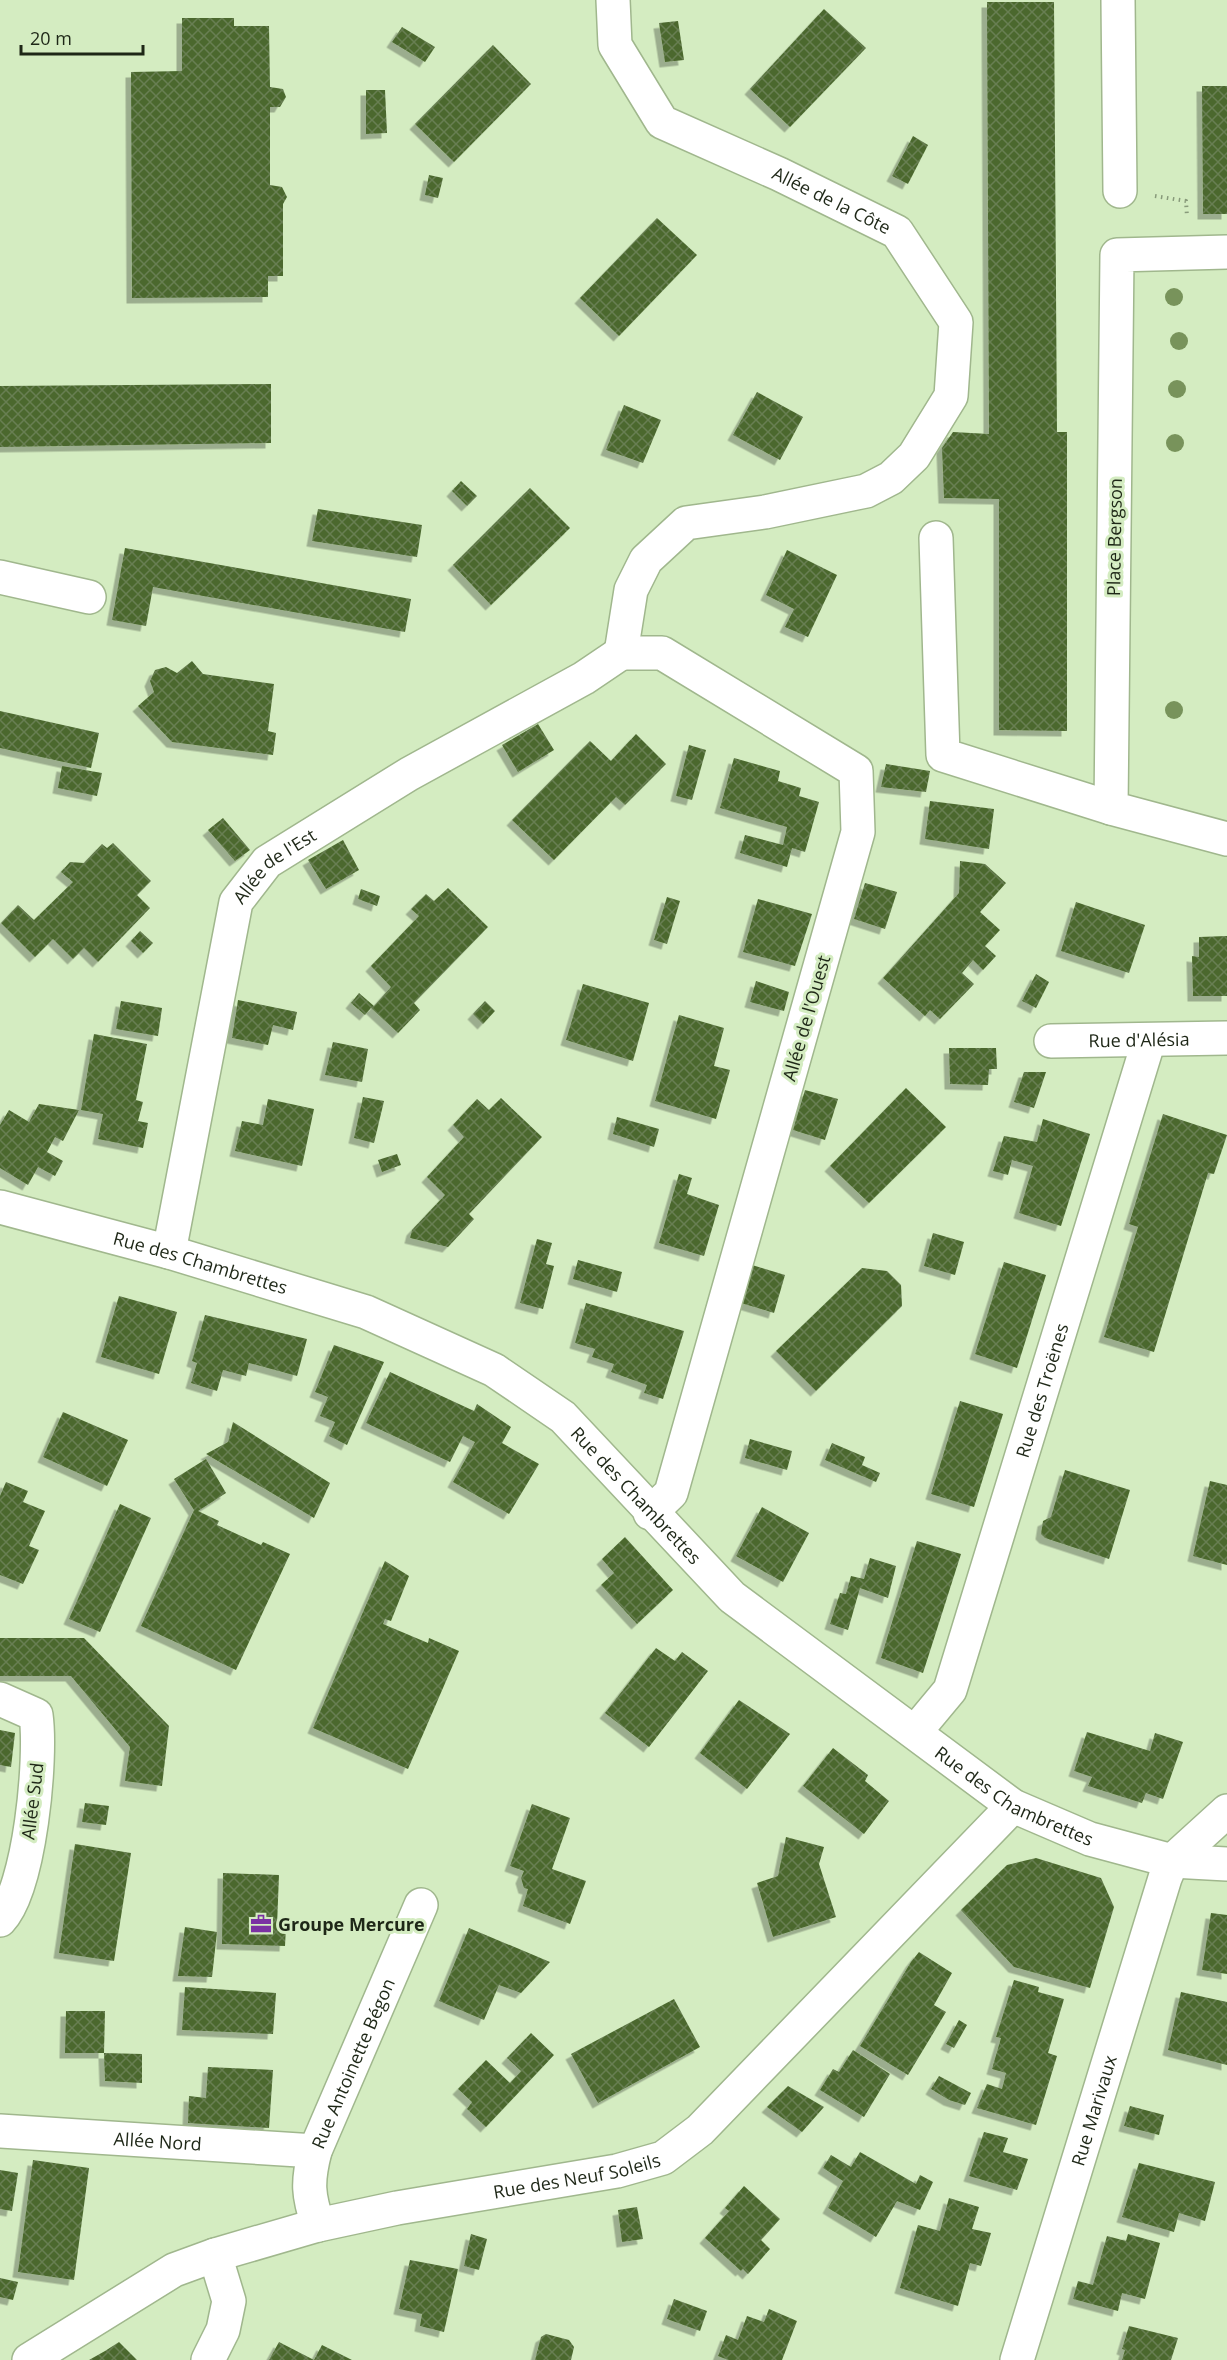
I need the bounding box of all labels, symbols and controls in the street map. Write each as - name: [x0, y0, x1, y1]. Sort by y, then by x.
- scale bar: [21, 18, 142, 56]
- text: 20 m: [30, 26, 72, 50]
- street label: Allée de la Côte: [769, 161, 895, 239]
- street label: Place Bergson: [1101, 478, 1127, 596]
- street label: Allée de l'Est: [227, 823, 320, 908]
- street label: Allée de l'Ouest: [777, 952, 835, 1084]
- street label: Rue d'Alésia: [1088, 1027, 1190, 1052]
- street label: Rue des Chambrettes: [111, 1226, 290, 1299]
- street label: Rue des Troënes: [1010, 1320, 1074, 1461]
- street label: Rue des Chambrettes: [566, 1421, 707, 1569]
- street label: Rue des Chambrettes: [930, 1740, 1097, 1851]
- street label: Allée Sud: [15, 1761, 49, 1841]
- office icon: Groupe Mercure: [249, 1912, 273, 1936]
- place label: Groupe Mercure: [278, 1912, 425, 1936]
- street label: Rue Antoinette Bégon: [305, 1974, 400, 2152]
- street label: Rue Marivaux: [1065, 2052, 1122, 2169]
- street label: Allée Nord: [113, 2126, 202, 2156]
- street label: Rue des Neuf Soleils: [491, 2147, 663, 2204]

